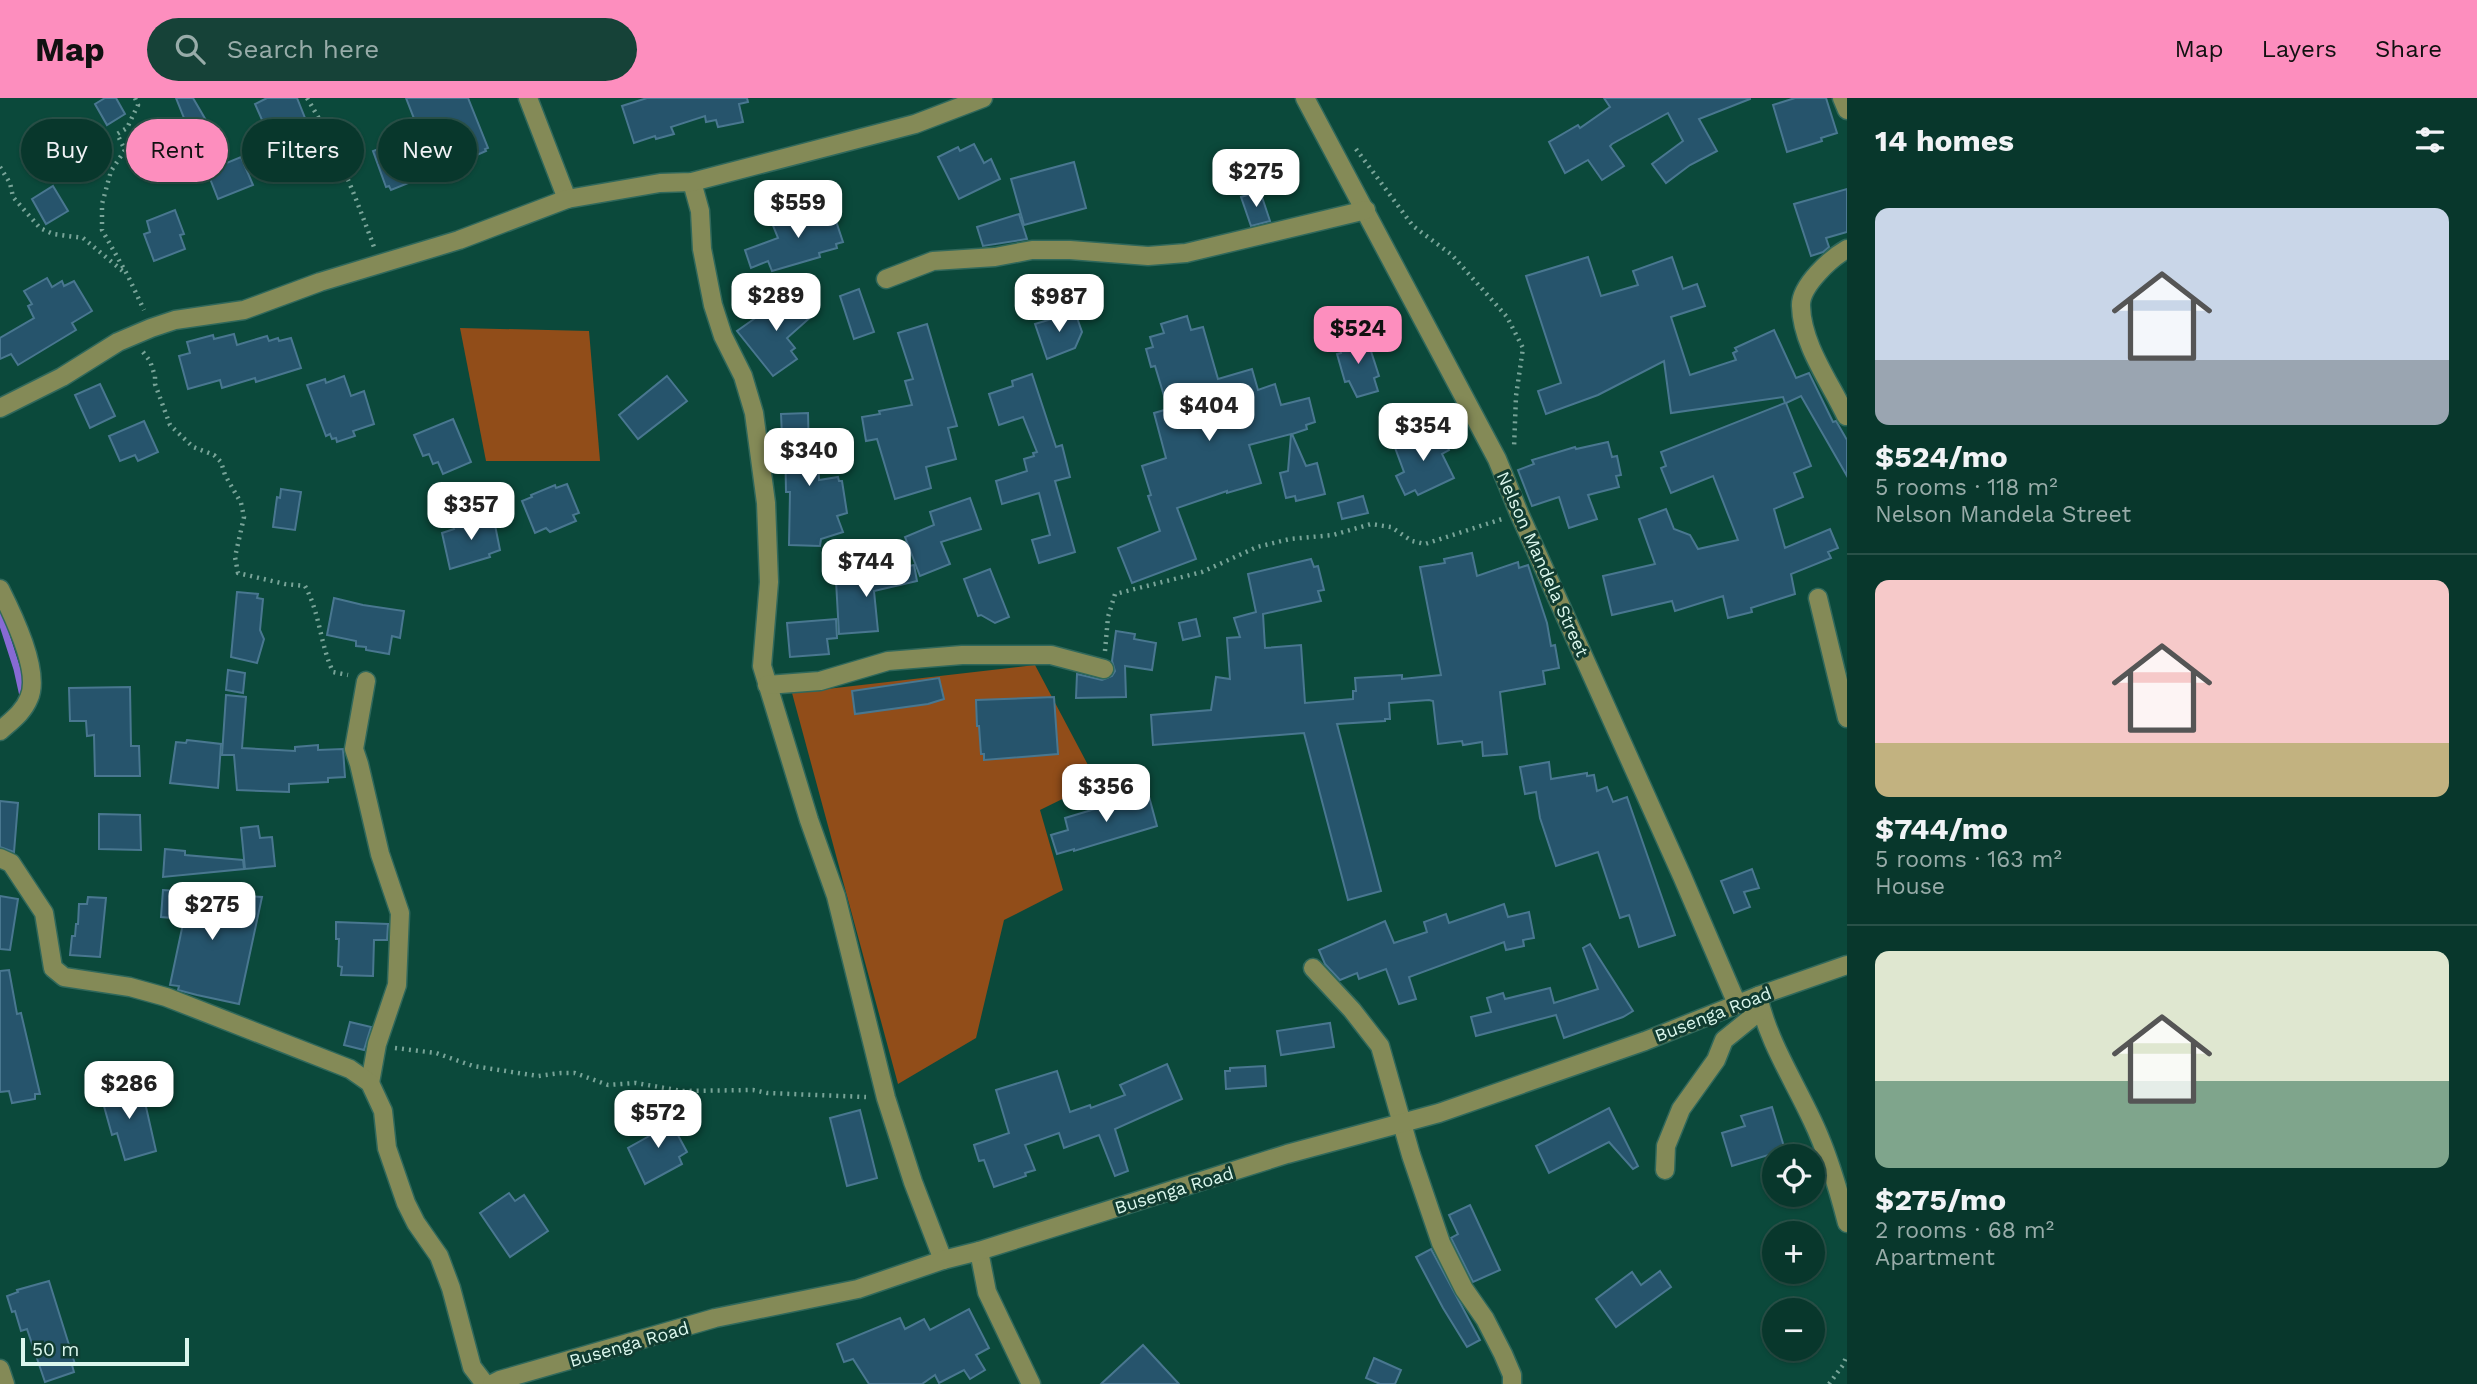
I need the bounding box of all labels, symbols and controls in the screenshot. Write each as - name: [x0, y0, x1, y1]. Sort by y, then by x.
- search box: [147, 18, 637, 81]
- text: Map: [35, 30, 105, 69]
- icon: search: [171, 30, 209, 68]
- text: Search here: [227, 34, 379, 64]
- text: Map: [2175, 35, 2223, 63]
- text: Layers: [2261, 35, 2337, 63]
- text: Share: [2375, 35, 2442, 63]
- chip: Buy: [21, 119, 112, 182]
- chip: Rent: [126, 119, 228, 182]
- chip: Filters: [242, 119, 364, 182]
- chip: New: [378, 119, 477, 182]
- icon: filters: [2411, 121, 2449, 159]
- text: 14 homes: [1875, 123, 2014, 158]
- pin: $275: [1215, 150, 1297, 209]
- text: $275: [1228, 158, 1284, 185]
- pin: $559: [757, 180, 839, 240]
- text: $559: [770, 189, 826, 216]
- icon: home: [2099, 253, 2225, 379]
- pin: $289: [735, 274, 817, 333]
- pin: $987: [1018, 274, 1100, 334]
- text: $289: [747, 282, 805, 309]
- text: $987: [1031, 283, 1087, 310]
- pin: $524: [1317, 306, 1399, 366]
- text: $524: [1330, 315, 1386, 342]
- pin: $404: [1168, 384, 1250, 443]
- text: $404: [1179, 392, 1239, 419]
- pin: $354: [1382, 404, 1464, 463]
- text: $354: [1395, 412, 1451, 439]
- pin: $340: [768, 428, 850, 488]
- text: $340: [780, 437, 838, 464]
- text: $524/mo: [1875, 439, 2008, 474]
- street label: Nelson Mandela Street: [1493, 468, 1594, 660]
- text: 5 rooms · 118 m²: [1875, 474, 2058, 501]
- pin: $357: [430, 482, 512, 542]
- text: $357: [443, 491, 499, 518]
- text: Nelson Mandela Street: [1875, 501, 2131, 528]
- pin: $744: [825, 540, 907, 599]
- text: $744: [838, 548, 894, 575]
- icon: home: [2099, 625, 2225, 751]
- pin: $356: [1065, 764, 1147, 824]
- text: $356: [1078, 773, 1134, 800]
- text: $744/mo: [1875, 811, 2008, 846]
- text: 5 rooms · 163 m²: [1875, 846, 2062, 873]
- text: House: [1875, 873, 1945, 900]
- pin: $275: [171, 882, 253, 942]
- text: $275: [184, 891, 240, 918]
- street label: Busenga Road: [1652, 982, 1774, 1046]
- icon: home: [2099, 996, 2225, 1122]
- pin: $286: [88, 1062, 170, 1121]
- text: $286: [100, 1070, 158, 1097]
- pin: $572: [617, 1090, 699, 1150]
- text: $572: [630, 1099, 686, 1126]
- map controls: [1762, 1144, 1825, 1361]
- button: locate: [1762, 1144, 1825, 1207]
- street label: Busenga Road: [1112, 1162, 1236, 1218]
- text: $275/mo: [1875, 1182, 2006, 1217]
- text: 2 rooms · 68 m²: [1875, 1217, 2054, 1244]
- button: +: [1762, 1221, 1825, 1284]
- text: Apartment: [1875, 1244, 1995, 1271]
- button: −: [1762, 1298, 1825, 1361]
- street label: Busenga Road: [567, 1317, 691, 1371]
- scale bar: [21, 1335, 189, 1367]
- text: 50 m: [32, 1338, 79, 1361]

